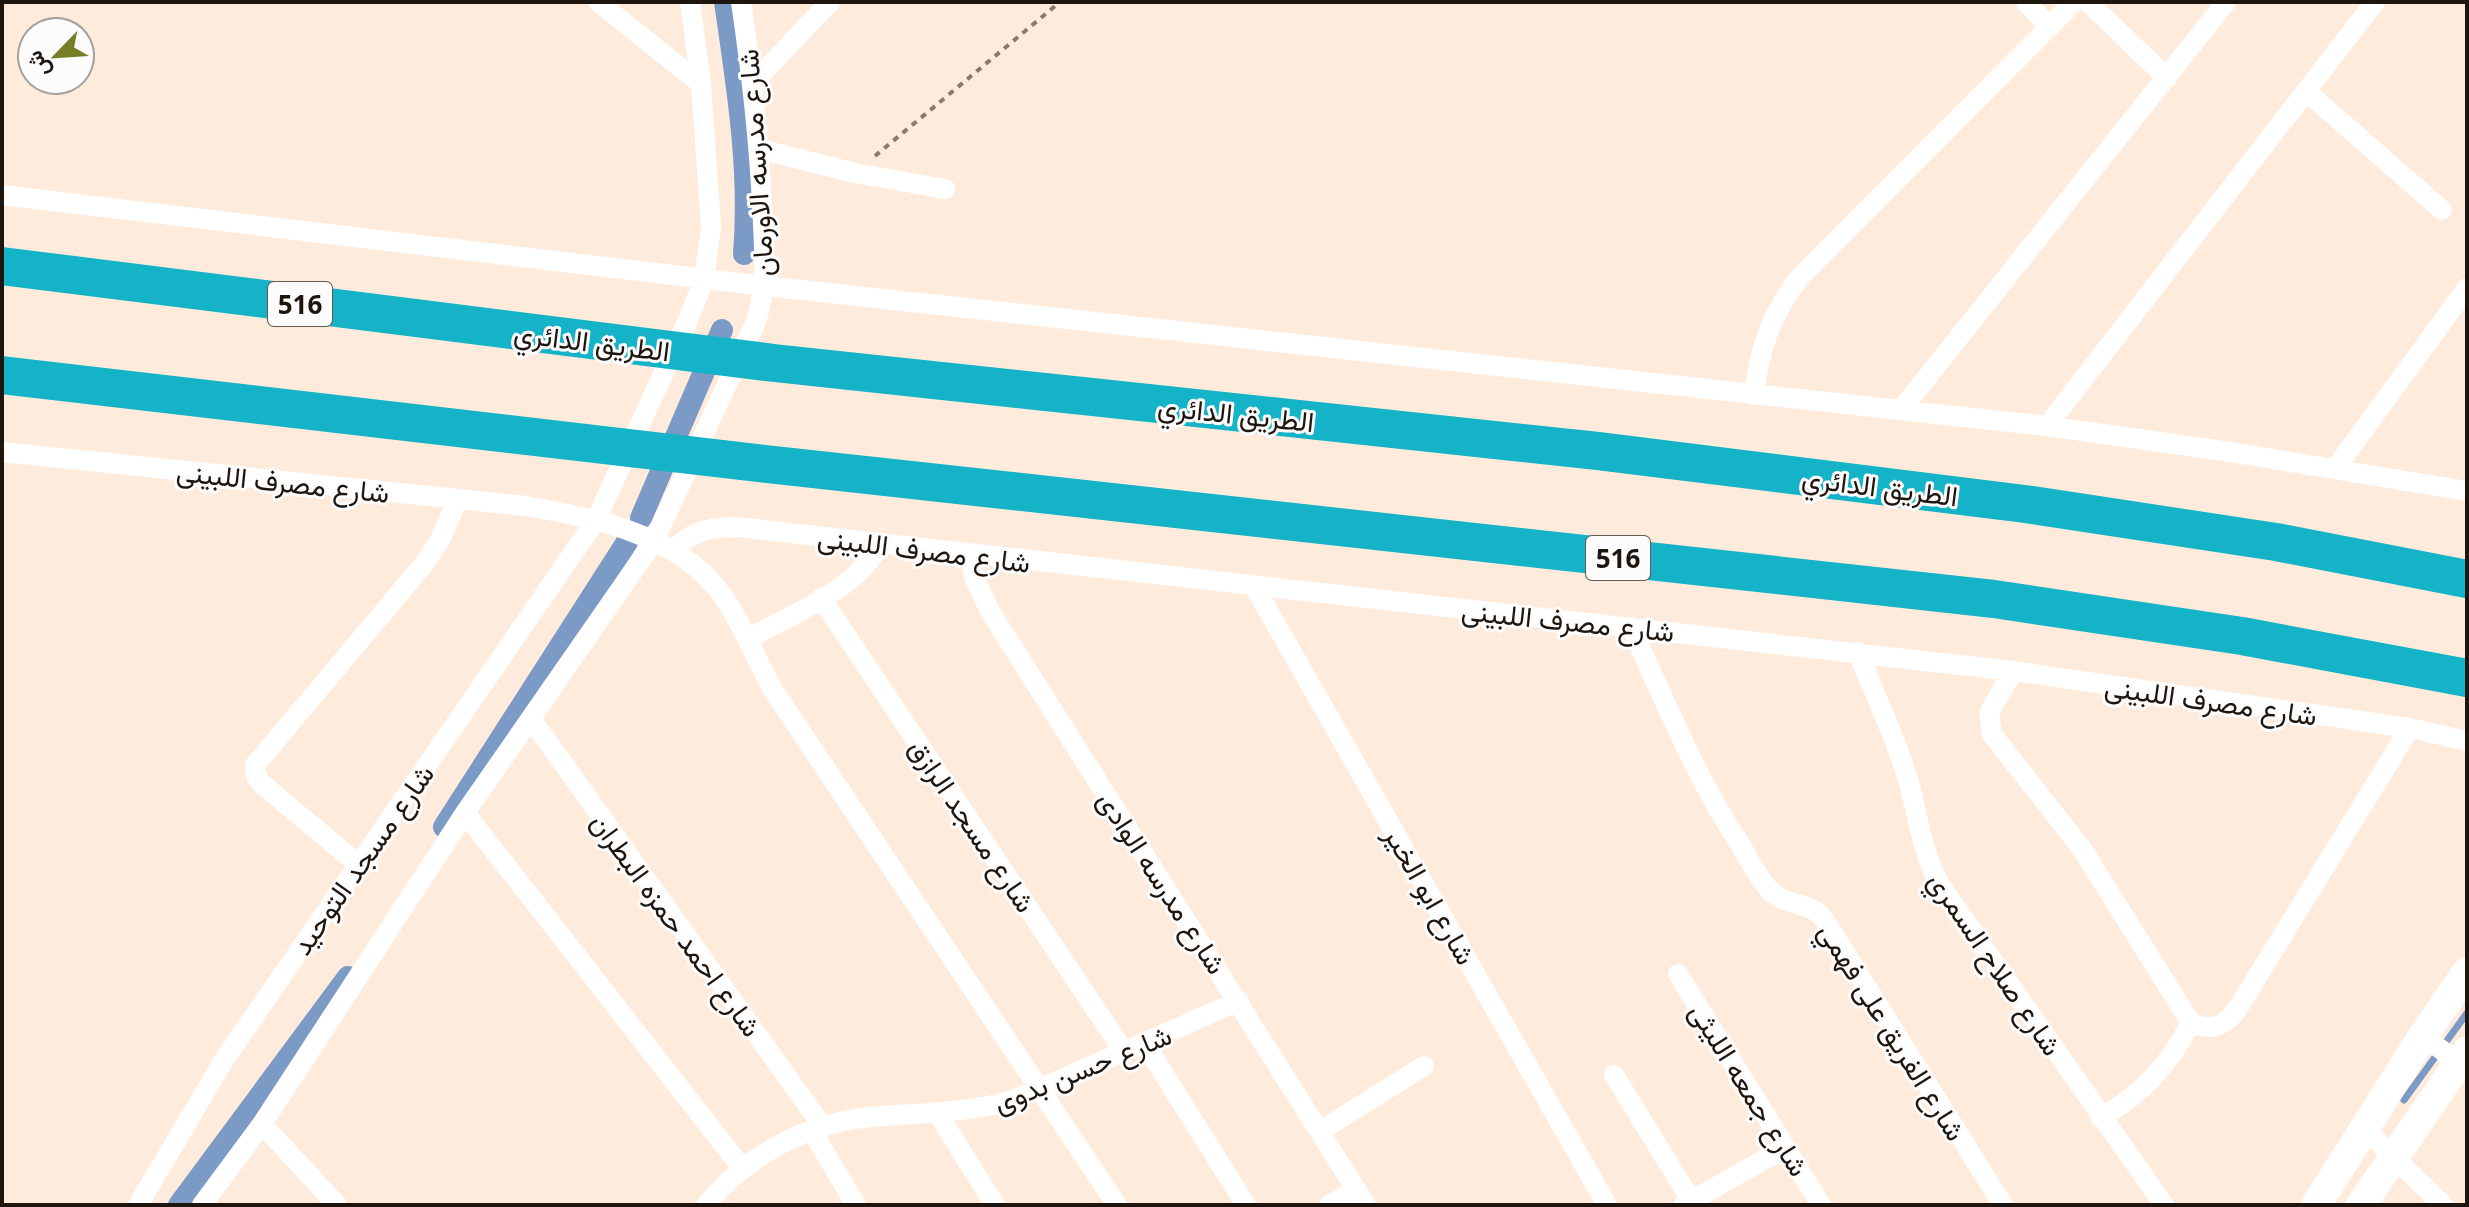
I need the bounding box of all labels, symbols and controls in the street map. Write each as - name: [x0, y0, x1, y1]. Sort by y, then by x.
- north arrow: [16, 16, 96, 96]
- text: ش: [18, 47, 56, 83]
- street label: شارع مدرسه الاورمان: [728, 48, 783, 278]
- road number: 516: [268, 282, 332, 326]
- street label: الطريق الدائري: [511, 313, 672, 374]
- street label: الطريق الدائري: [1155, 386, 1316, 445]
- street label: شارع مصرف اللبينى: [175, 451, 391, 512]
- street label: الطريق الدائري: [1799, 458, 1960, 519]
- street label: شارع مصرف اللبينى: [815, 517, 1033, 582]
- road number: 516: [1586, 536, 1650, 580]
- street label: شارع مصرف اللبينى: [1460, 590, 1676, 651]
- street label: شارع مصرف اللبينى: [2102, 666, 2320, 735]
- street label: شارع مسجد الرازق: [900, 731, 1045, 920]
- street label: شارع مسجد التوحيد: [282, 756, 443, 962]
- street label: شارع مدرسه الوادى: [1089, 783, 1236, 982]
- street label: شارع احمد حمزه البطران: [582, 804, 771, 1044]
- street label: شارع ابو الخير: [1375, 818, 1486, 972]
- street label: شارع صلاح السمري: [1916, 863, 2072, 1065]
- street label: شارع الفريق على فهمي: [1806, 915, 1976, 1150]
- street label: شارع جمعه الليثى: [1681, 995, 1819, 1184]
- street label: شارع حسن بدوى: [987, 1015, 1177, 1122]

